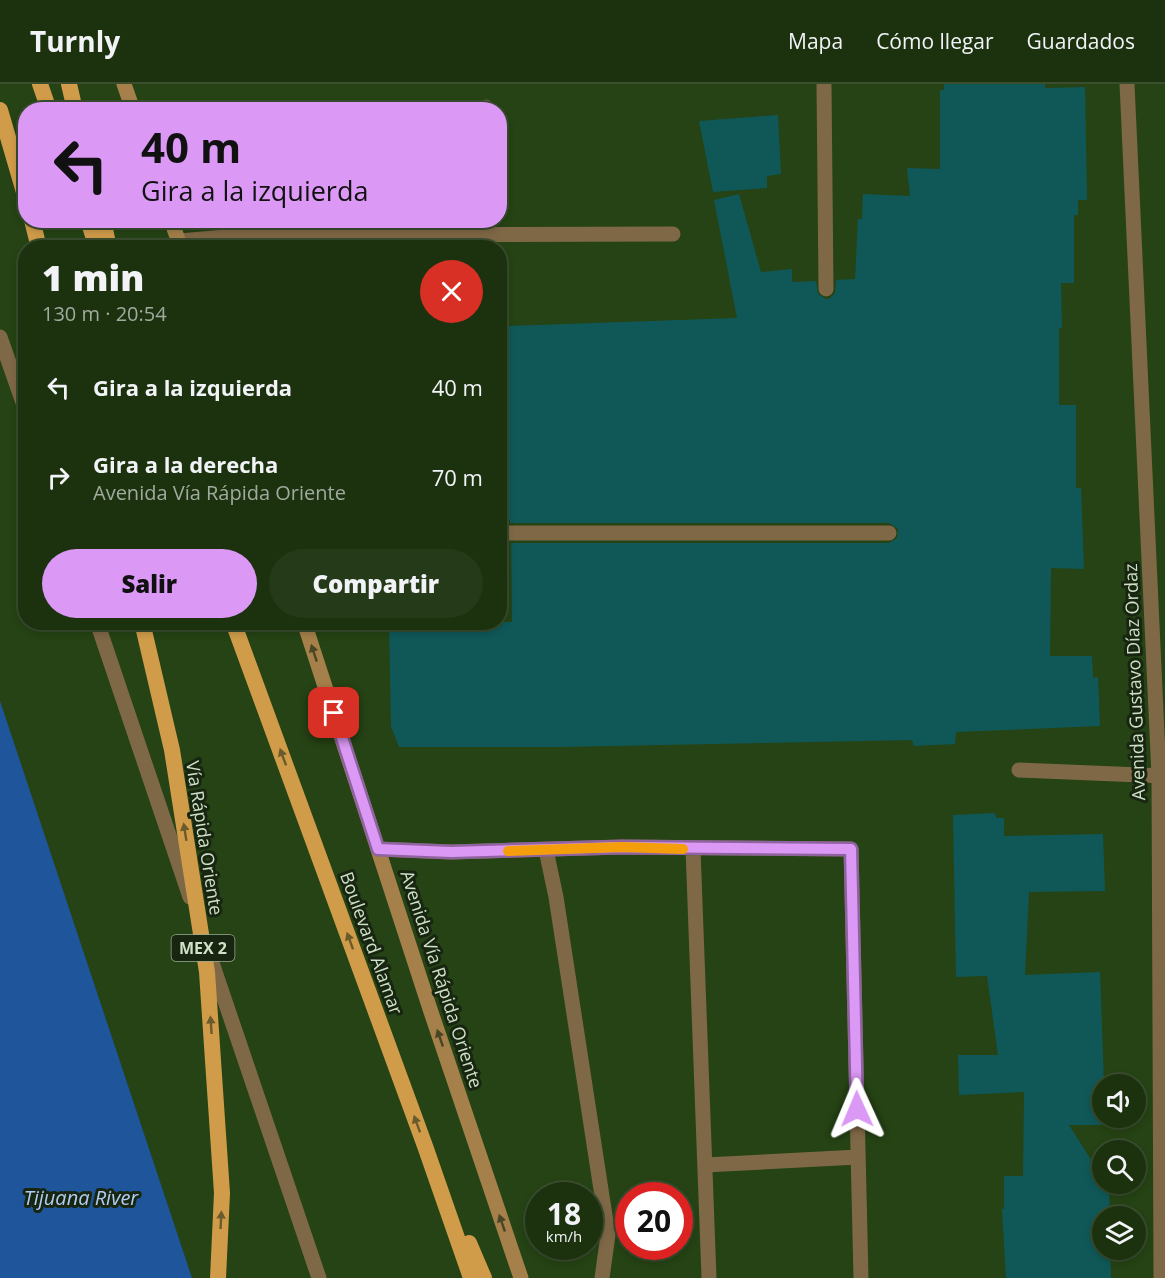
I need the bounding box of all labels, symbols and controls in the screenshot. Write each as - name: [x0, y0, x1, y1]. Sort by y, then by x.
- text: Turnly: [30, 22, 120, 60]
- text: Mapa: [788, 27, 843, 55]
- text: Cómo llegar: [876, 27, 994, 55]
- text: Guardados: [1027, 27, 1135, 55]
- text: 40 m: [141, 118, 241, 175]
- icon: left: [42, 126, 120, 204]
- text: Gira a la izquierda: [141, 172, 368, 209]
- text: 1 min: [42, 253, 144, 302]
- button: close: [420, 260, 483, 323]
- text: 130 m · 20:54: [42, 300, 167, 327]
- icon: left: [42, 371, 75, 404]
- text: Gira a la izquierda: [93, 372, 292, 402]
- text: 40 m: [432, 372, 483, 402]
- text: Gira a la derecha: [93, 449, 278, 479]
- icon: right: [42, 461, 75, 494]
- text: 70 m: [432, 462, 483, 492]
- text: Avenida Vía Rápida Oriente: [93, 479, 346, 506]
- button: Salir: [42, 549, 257, 618]
- button: Compartir: [269, 549, 483, 618]
- street label: Avenida Gustavo Díaz Ordaz: [1118, 563, 1150, 801]
- one-way arrow: [309, 644, 318, 662]
- pin: [308, 687, 359, 738]
- icon: arrive: [317, 696, 350, 729]
- one-way arrow: [277, 748, 287, 766]
- street label: Vía Rápida Oriente: [181, 759, 229, 917]
- one-way arrow: [180, 822, 189, 841]
- street label: Avenida Vía Rápida Oriente: [395, 867, 489, 1091]
- street label: Boulevard Alamar: [335, 868, 409, 1018]
- one-way arrow: [344, 931, 354, 949]
- road number: MEX 2: [172, 935, 234, 961]
- one-way arrow: [206, 1016, 215, 1035]
- one-way arrow: [435, 1029, 444, 1047]
- map controls: [1092, 1074, 1146, 1260]
- button: sound: [1092, 1074, 1146, 1128]
- position arrow: [825, 1077, 889, 1141]
- one-way arrow: [412, 1114, 422, 1132]
- button: search: [1092, 1140, 1146, 1194]
- speed limit sign: 20: [615, 1182, 693, 1260]
- water label: Tijuana River: [24, 1184, 139, 1211]
- text: 18: [547, 1193, 581, 1234]
- button: layers: [1092, 1206, 1146, 1260]
- one-way arrow: [216, 1210, 225, 1229]
- one-way arrow: [497, 1214, 507, 1232]
- text: km/h: [546, 1226, 582, 1246]

